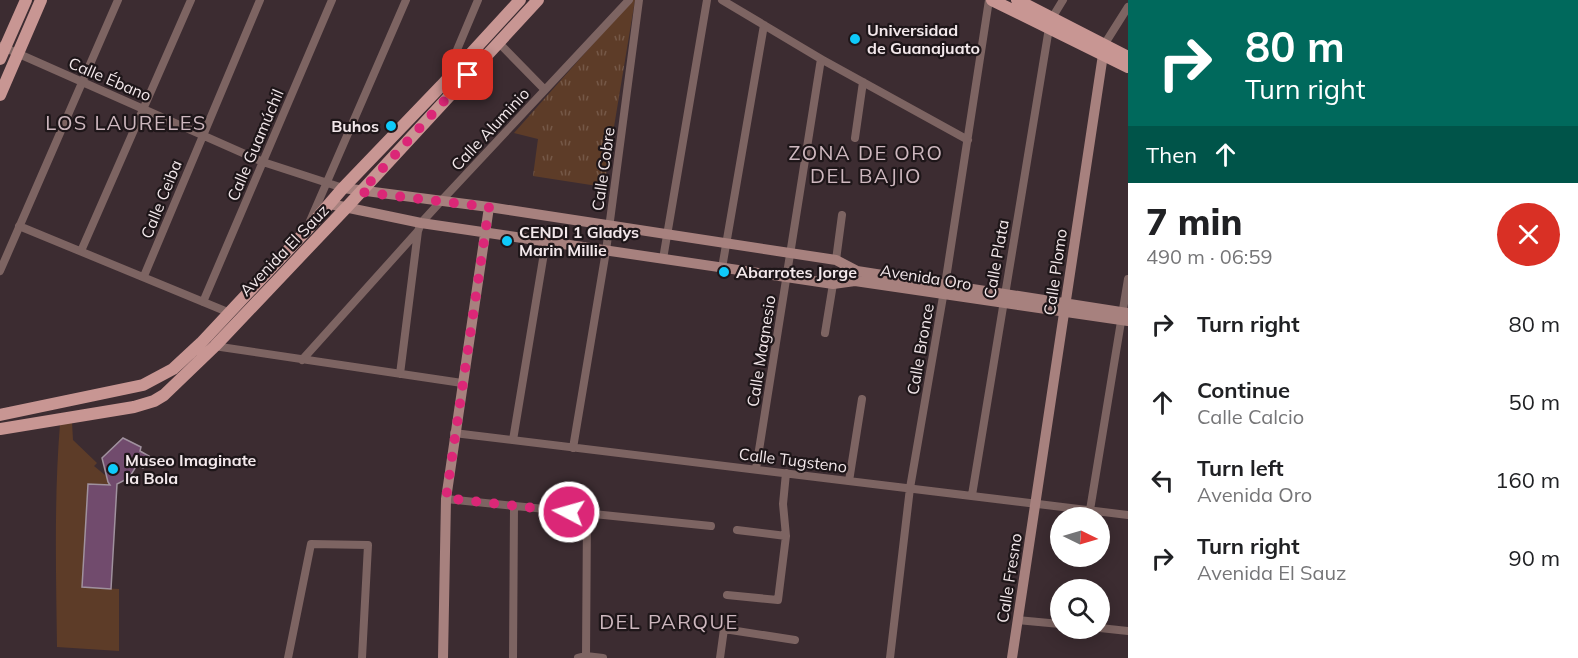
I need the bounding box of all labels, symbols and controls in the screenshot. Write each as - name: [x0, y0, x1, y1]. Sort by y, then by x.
- place label: Universidad de Guanajuato: [867, 20, 980, 58]
- text: 80 m: [1245, 20, 1345, 73]
- icon: right: [1146, 24, 1224, 102]
- marker: Universidad de Guanajuato: [848, 32, 862, 46]
- pin: [442, 49, 493, 100]
- street label: Calle Ébano: [66, 53, 154, 105]
- icon: arrive: [451, 58, 484, 91]
- text: Turn right: [1245, 72, 1365, 106]
- street label: Calle Aluminio: [447, 84, 533, 174]
- street label: Calle Guamúchil: [222, 86, 288, 204]
- district label: LOS LAURELES: [45, 110, 207, 135]
- place label: Buhos: [331, 116, 379, 136]
- marker: Buhos: [384, 119, 398, 133]
- street label: Calle Cobre: [587, 126, 619, 212]
- icon: ahead: [1209, 138, 1242, 171]
- district label: ZONA DE ORO DEL BAJIO: [789, 140, 943, 188]
- text: Then: [1146, 141, 1197, 169]
- street label: Calle Ceiba: [136, 157, 186, 241]
- text: 7 min: [1146, 199, 1242, 244]
- street label: Avenida El Sauz: [235, 200, 333, 300]
- button: close: [1497, 203, 1560, 266]
- street label: Calle Plata: [979, 218, 1013, 300]
- place label: CENDI 1 Gladys Marin Millie: [519, 222, 639, 260]
- street label: Calle Plomo: [1039, 227, 1071, 317]
- marker: CENDI 1 Gladys Marin Millie: [500, 234, 514, 248]
- text: 490 m · 06:59: [1146, 244, 1272, 269]
- street label: Avenida Oro: [879, 260, 973, 294]
- place label: Abarrotes Jorge: [736, 262, 857, 282]
- marker: Abarrotes Jorge: [717, 265, 731, 279]
- street label: Calle Magnesio: [742, 294, 780, 408]
- street label: Calle Bronce: [902, 302, 938, 396]
- icon: right: [1146, 308, 1179, 341]
- text: Turn right: [1197, 310, 1300, 338]
- text: 80 m: [1509, 310, 1560, 338]
- text: Continue: [1197, 376, 1290, 404]
- icon: ahead: [1146, 386, 1179, 419]
- text: 50 m: [1509, 388, 1560, 416]
- text: Calle Calcio: [1197, 404, 1304, 429]
- street label: Calle Tugsteno: [738, 443, 848, 477]
- place label: Museo Imaginate la Bola: [125, 450, 257, 488]
- text: Turn left: [1197, 454, 1284, 482]
- marker: Museo Imaginate la Bola: [106, 462, 120, 476]
- icon: left: [1146, 464, 1179, 497]
- text: 160 m: [1495, 466, 1560, 494]
- position arrow: [537, 480, 601, 544]
- text: Avenida Oro: [1197, 482, 1312, 507]
- north arrow: [1050, 507, 1110, 567]
- map controls: [1050, 507, 1110, 639]
- street label: Calle Fresno: [992, 532, 1026, 624]
- text: Turn right: [1197, 532, 1300, 560]
- icon: right: [1146, 542, 1179, 575]
- text: 90 m: [1509, 544, 1560, 572]
- text: Avenida El Sauz: [1197, 560, 1346, 585]
- button: search: [1050, 579, 1110, 639]
- district label: DEL PARQUE: [599, 609, 739, 634]

